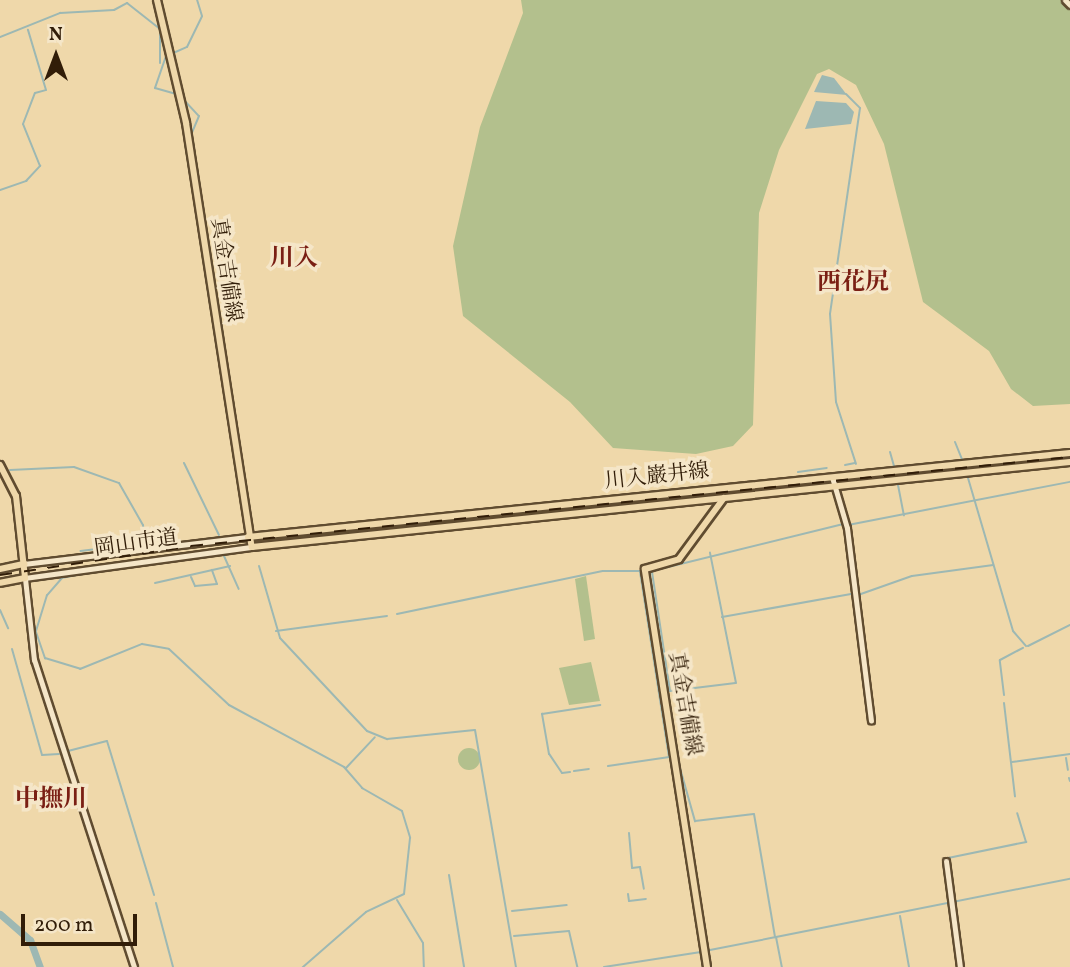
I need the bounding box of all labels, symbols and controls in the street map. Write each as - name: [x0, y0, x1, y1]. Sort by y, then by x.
- north arrow: [21, 21, 91, 91]
- text: N: [49, 22, 63, 48]
- street label: 真金吉備線: [204, 216, 246, 324]
- district label: 川入: [270, 246, 318, 274]
- district label: 西花尻: [817, 270, 889, 298]
- street label: 川入巌井線: [603, 459, 711, 495]
- street label: 岡山市道: [93, 526, 179, 562]
- street label: 真金吉備線: [662, 650, 706, 758]
- district label: 中撫川: [15, 787, 87, 815]
- scale bar: [24, 900, 140, 944]
- text: 200 m: [34, 911, 94, 940]

